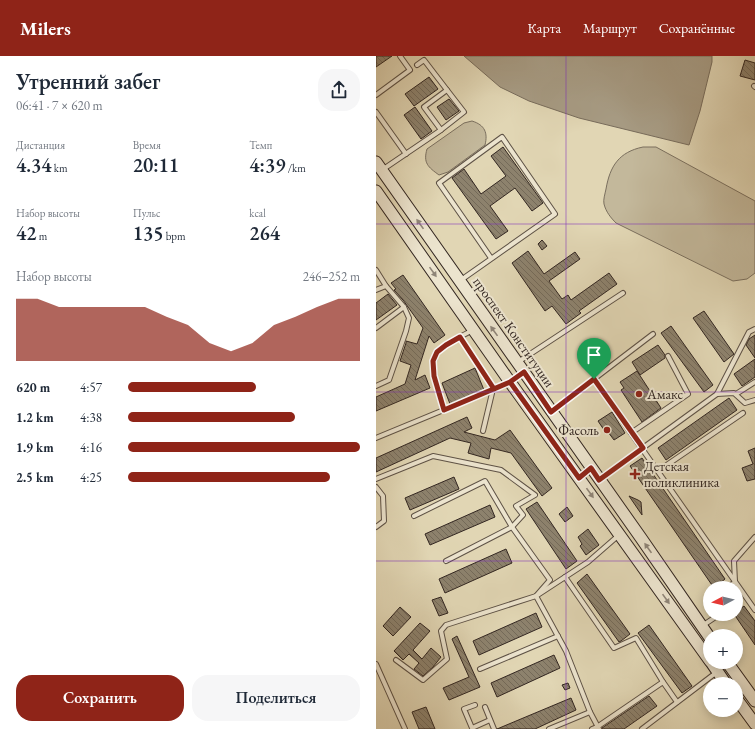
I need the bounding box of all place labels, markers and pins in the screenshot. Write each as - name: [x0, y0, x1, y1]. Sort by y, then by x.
- pin: [577, 338, 611, 379]
- place label: Амакс: [646, 385, 683, 403]
- marker: Амакс: [634, 389, 644, 399]
- place label: Фасоль: [558, 421, 599, 439]
- marker: Фасоль: [602, 425, 612, 435]
- place label: Детская поликлиника: [644, 457, 720, 491]
- marker: Детская поликлиника: [629, 468, 641, 480]

